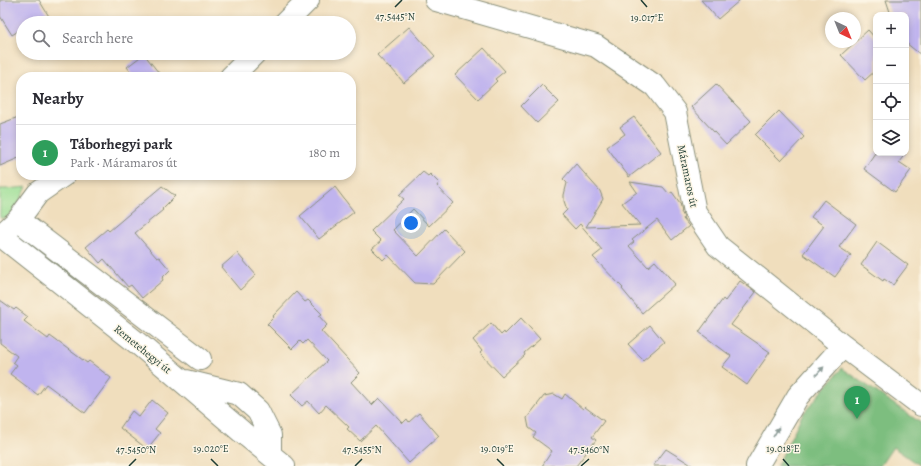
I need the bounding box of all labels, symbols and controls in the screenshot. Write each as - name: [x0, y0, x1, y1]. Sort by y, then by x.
- text: 47.5445°N: [375, 10, 415, 23]
- text: 19.017°E: [631, 11, 664, 24]
- north arrow: [825, 12, 861, 48]
- map controls: [873, 12, 909, 156]
- button: +: [873, 12, 909, 48]
- search box: [16, 16, 356, 60]
- icon: search: [30, 27, 52, 49]
- text: Search here: [62, 28, 133, 48]
- button: −: [873, 48, 909, 84]
- button: locate: [873, 84, 909, 120]
- text: Nearby: [32, 87, 83, 110]
- button: layers: [873, 120, 909, 156]
- text: Táborhegyi park: [70, 134, 172, 154]
- street label: Máramaros út: [674, 143, 702, 209]
- text: 1: [43, 144, 47, 161]
- text: 180 m: [309, 144, 340, 161]
- text: Park · Máramaros út: [70, 154, 177, 171]
- your location: [401, 213, 421, 233]
- street label: Remetehegyi út: [111, 322, 175, 377]
- one-way arrow: [815, 366, 824, 375]
- pin: 1: [844, 386, 870, 419]
- one-way arrow: [773, 426, 780, 438]
- text: 19.020°E: [193, 442, 229, 455]
- text: 19.019°E: [480, 442, 514, 455]
- text: 19.018°E: [766, 442, 800, 455]
- text: 47.5450°N: [116, 443, 156, 456]
- text: 47.5455°N: [342, 443, 382, 456]
- text: 47.5460°N: [569, 443, 609, 456]

